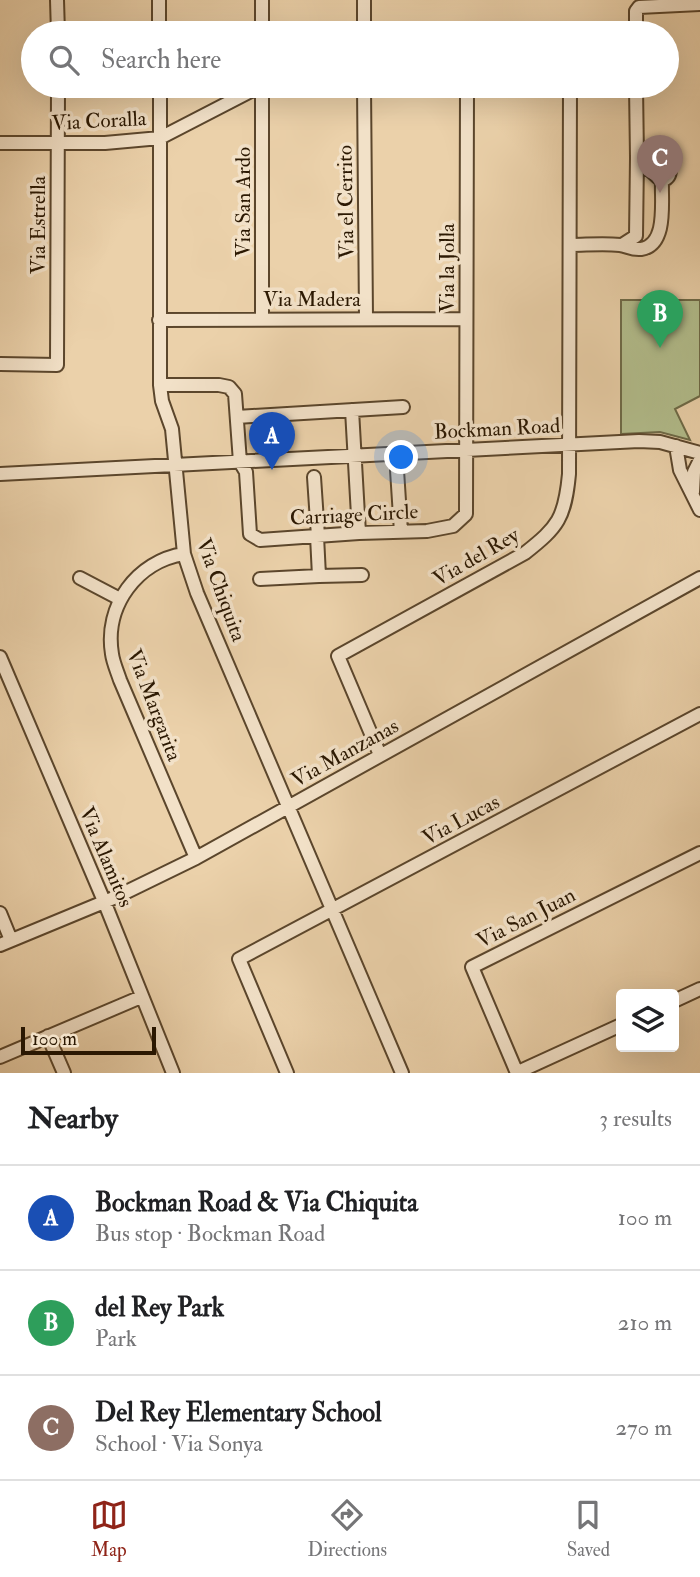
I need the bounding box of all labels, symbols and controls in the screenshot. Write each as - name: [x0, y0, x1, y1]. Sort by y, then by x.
- search box: [21, 21, 679, 98]
- icon: search: [45, 41, 83, 79]
- text: Search here: [101, 44, 221, 76]
- street label: Via Coralla: [51, 105, 147, 137]
- pin: C: [637, 135, 683, 193]
- street label: Via el Cerrito: [332, 145, 360, 259]
- street label: Via San Ardo: [230, 147, 257, 257]
- street label: Via Estrella: [25, 175, 52, 274]
- street label: Via la Jolla: [434, 223, 461, 313]
- street label: Via Madera: [263, 286, 361, 313]
- pin: B: [637, 290, 683, 348]
- pin: A: [249, 412, 295, 470]
- street label: Bockman Road: [433, 412, 561, 446]
- your location: [384, 440, 418, 474]
- street label: Carriage Circle: [289, 498, 419, 532]
- street label: Via del Rey: [428, 521, 525, 592]
- street label: Via Chiquita: [190, 535, 252, 646]
- street label: Via Margarita: [120, 645, 188, 765]
- street label: Via Manzanas: [287, 712, 403, 794]
- street label: Via Lucas: [418, 788, 504, 852]
- street label: Via Alamitos: [73, 803, 139, 911]
- street label: Via San Juan: [472, 882, 580, 954]
- map controls: [616, 989, 679, 1052]
- button: layers: [616, 989, 679, 1052]
- scale bar: [21, 1024, 156, 1056]
- text: 100 m: [32, 1027, 77, 1051]
- text: Nearby: [28, 1100, 118, 1137]
- text: 3 results: [599, 1104, 672, 1133]
- text: Bockman Road & Via Chiquita: [95, 1187, 418, 1219]
- text: A: [44, 1203, 58, 1232]
- text: 100 m: [618, 1203, 672, 1232]
- text: Bus stop · Bockman Road: [95, 1219, 325, 1248]
- text: del Rey Park: [95, 1292, 224, 1324]
- text: B: [43, 1308, 59, 1337]
- text: 210 m: [618, 1308, 672, 1337]
- text: Park: [95, 1324, 137, 1353]
- text: Del Rey Elementary School: [95, 1397, 382, 1429]
- text: C: [43, 1413, 59, 1442]
- text: 270 m: [615, 1413, 672, 1442]
- text: School · Via Sonya: [95, 1429, 263, 1458]
- tab: Map: [90, 1496, 128, 1562]
- tab: Directions: [307, 1496, 387, 1562]
- tab: Saved: [567, 1496, 610, 1562]

